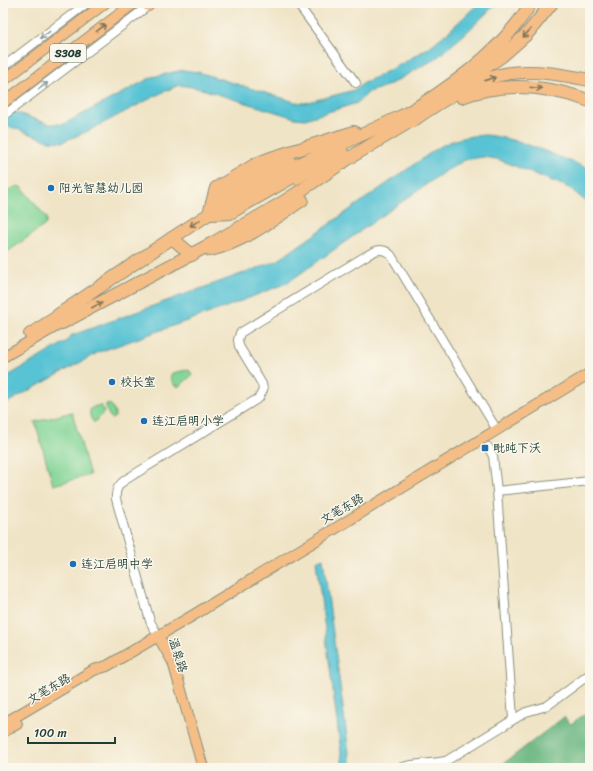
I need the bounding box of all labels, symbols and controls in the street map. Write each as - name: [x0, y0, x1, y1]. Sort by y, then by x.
- one-way arrow: [95, 24, 106, 32]
- one-way arrow: [522, 28, 532, 38]
- one-way arrow: [40, 31, 51, 39]
- road number: S308: [50, 44, 86, 62]
- one-way arrow: [483, 75, 496, 82]
- one-way arrow: [38, 81, 49, 90]
- one-way arrow: [529, 84, 542, 92]
- place label: 阳光智慧幼儿园: [59, 177, 143, 199]
- marker: 阳光智慧幼儿园: [46, 183, 56, 193]
- one-way arrow: [189, 219, 201, 227]
- one-way arrow: [91, 301, 103, 308]
- place label: 校长室: [120, 371, 156, 393]
- marker: 校长室: [107, 377, 117, 387]
- place label: 连江启明小学: [152, 410, 224, 432]
- marker: 连江启明小学: [139, 416, 149, 426]
- place label: 毗旽下沃: [493, 437, 541, 459]
- marker: 毗旽下沃: [480, 443, 490, 453]
- street label: 文笔东路: [316, 487, 368, 531]
- place label: 连江启明中学: [81, 553, 153, 575]
- marker: 连江启明中学: [68, 559, 78, 569]
- street label: 温泉路: [162, 635, 194, 675]
- street label: 文笔东路: [23, 667, 75, 711]
- scale bar: [28, 719, 115, 745]
- text: 100 m: [34, 722, 67, 744]

